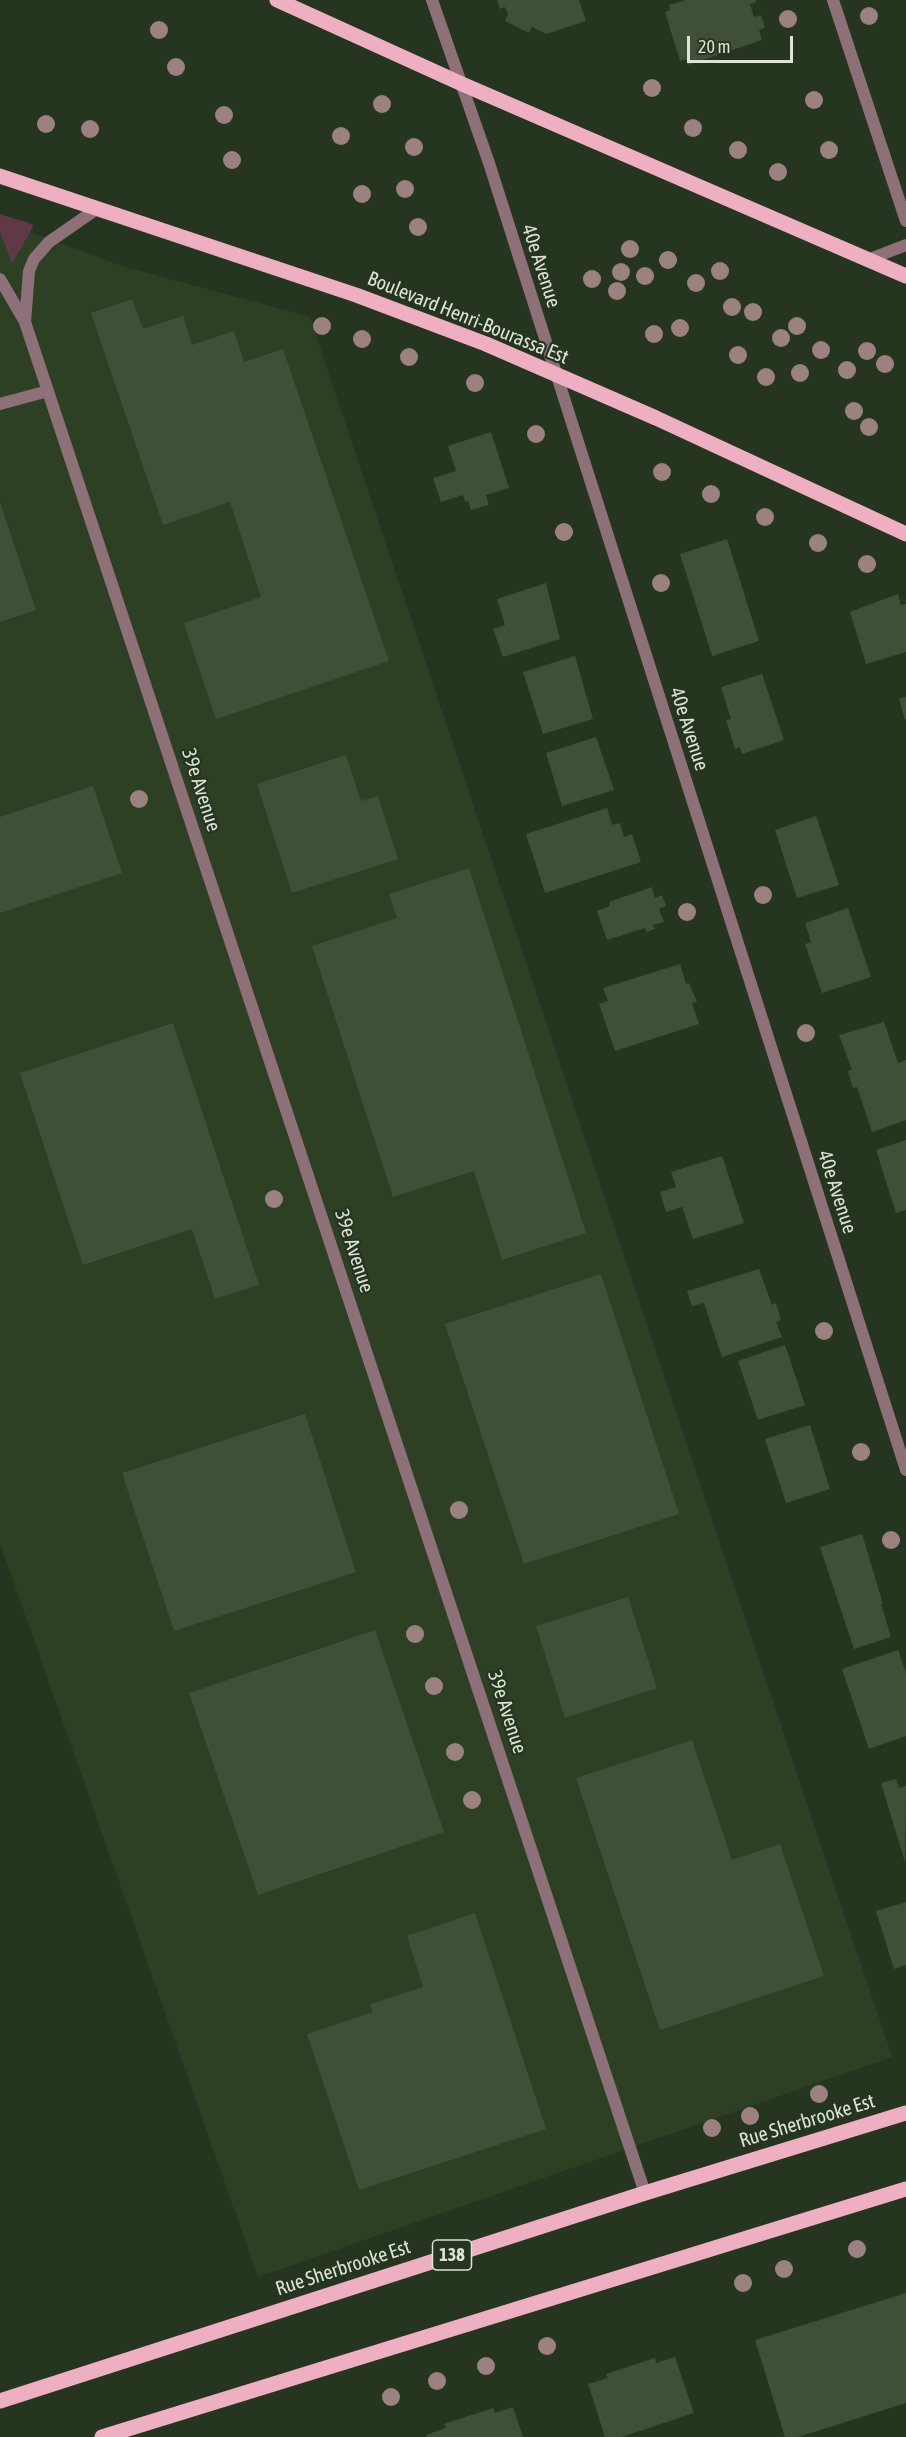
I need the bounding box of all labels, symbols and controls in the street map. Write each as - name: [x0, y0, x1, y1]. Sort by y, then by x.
- scale bar: [690, 24, 796, 62]
- text: 20 m: [698, 36, 730, 57]
- street label: 40e Avenue: [516, 221, 566, 311]
- street label: Boulevard Henri-Bourassa Est: [364, 267, 572, 369]
- street label: 40e Avenue: [664, 684, 714, 774]
- street label: 39e Avenue: [176, 745, 226, 835]
- street label: 40e Avenue: [812, 1147, 862, 1237]
- street label: 39e Avenue: [329, 1206, 379, 1296]
- street label: 39e Avenue: [482, 1667, 532, 1757]
- street label: Rue Sherbrooke Est: [736, 2089, 878, 2153]
- street label: Rue Sherbrooke Est: [273, 2235, 413, 2301]
- road number: 138: [432, 2240, 472, 2270]

